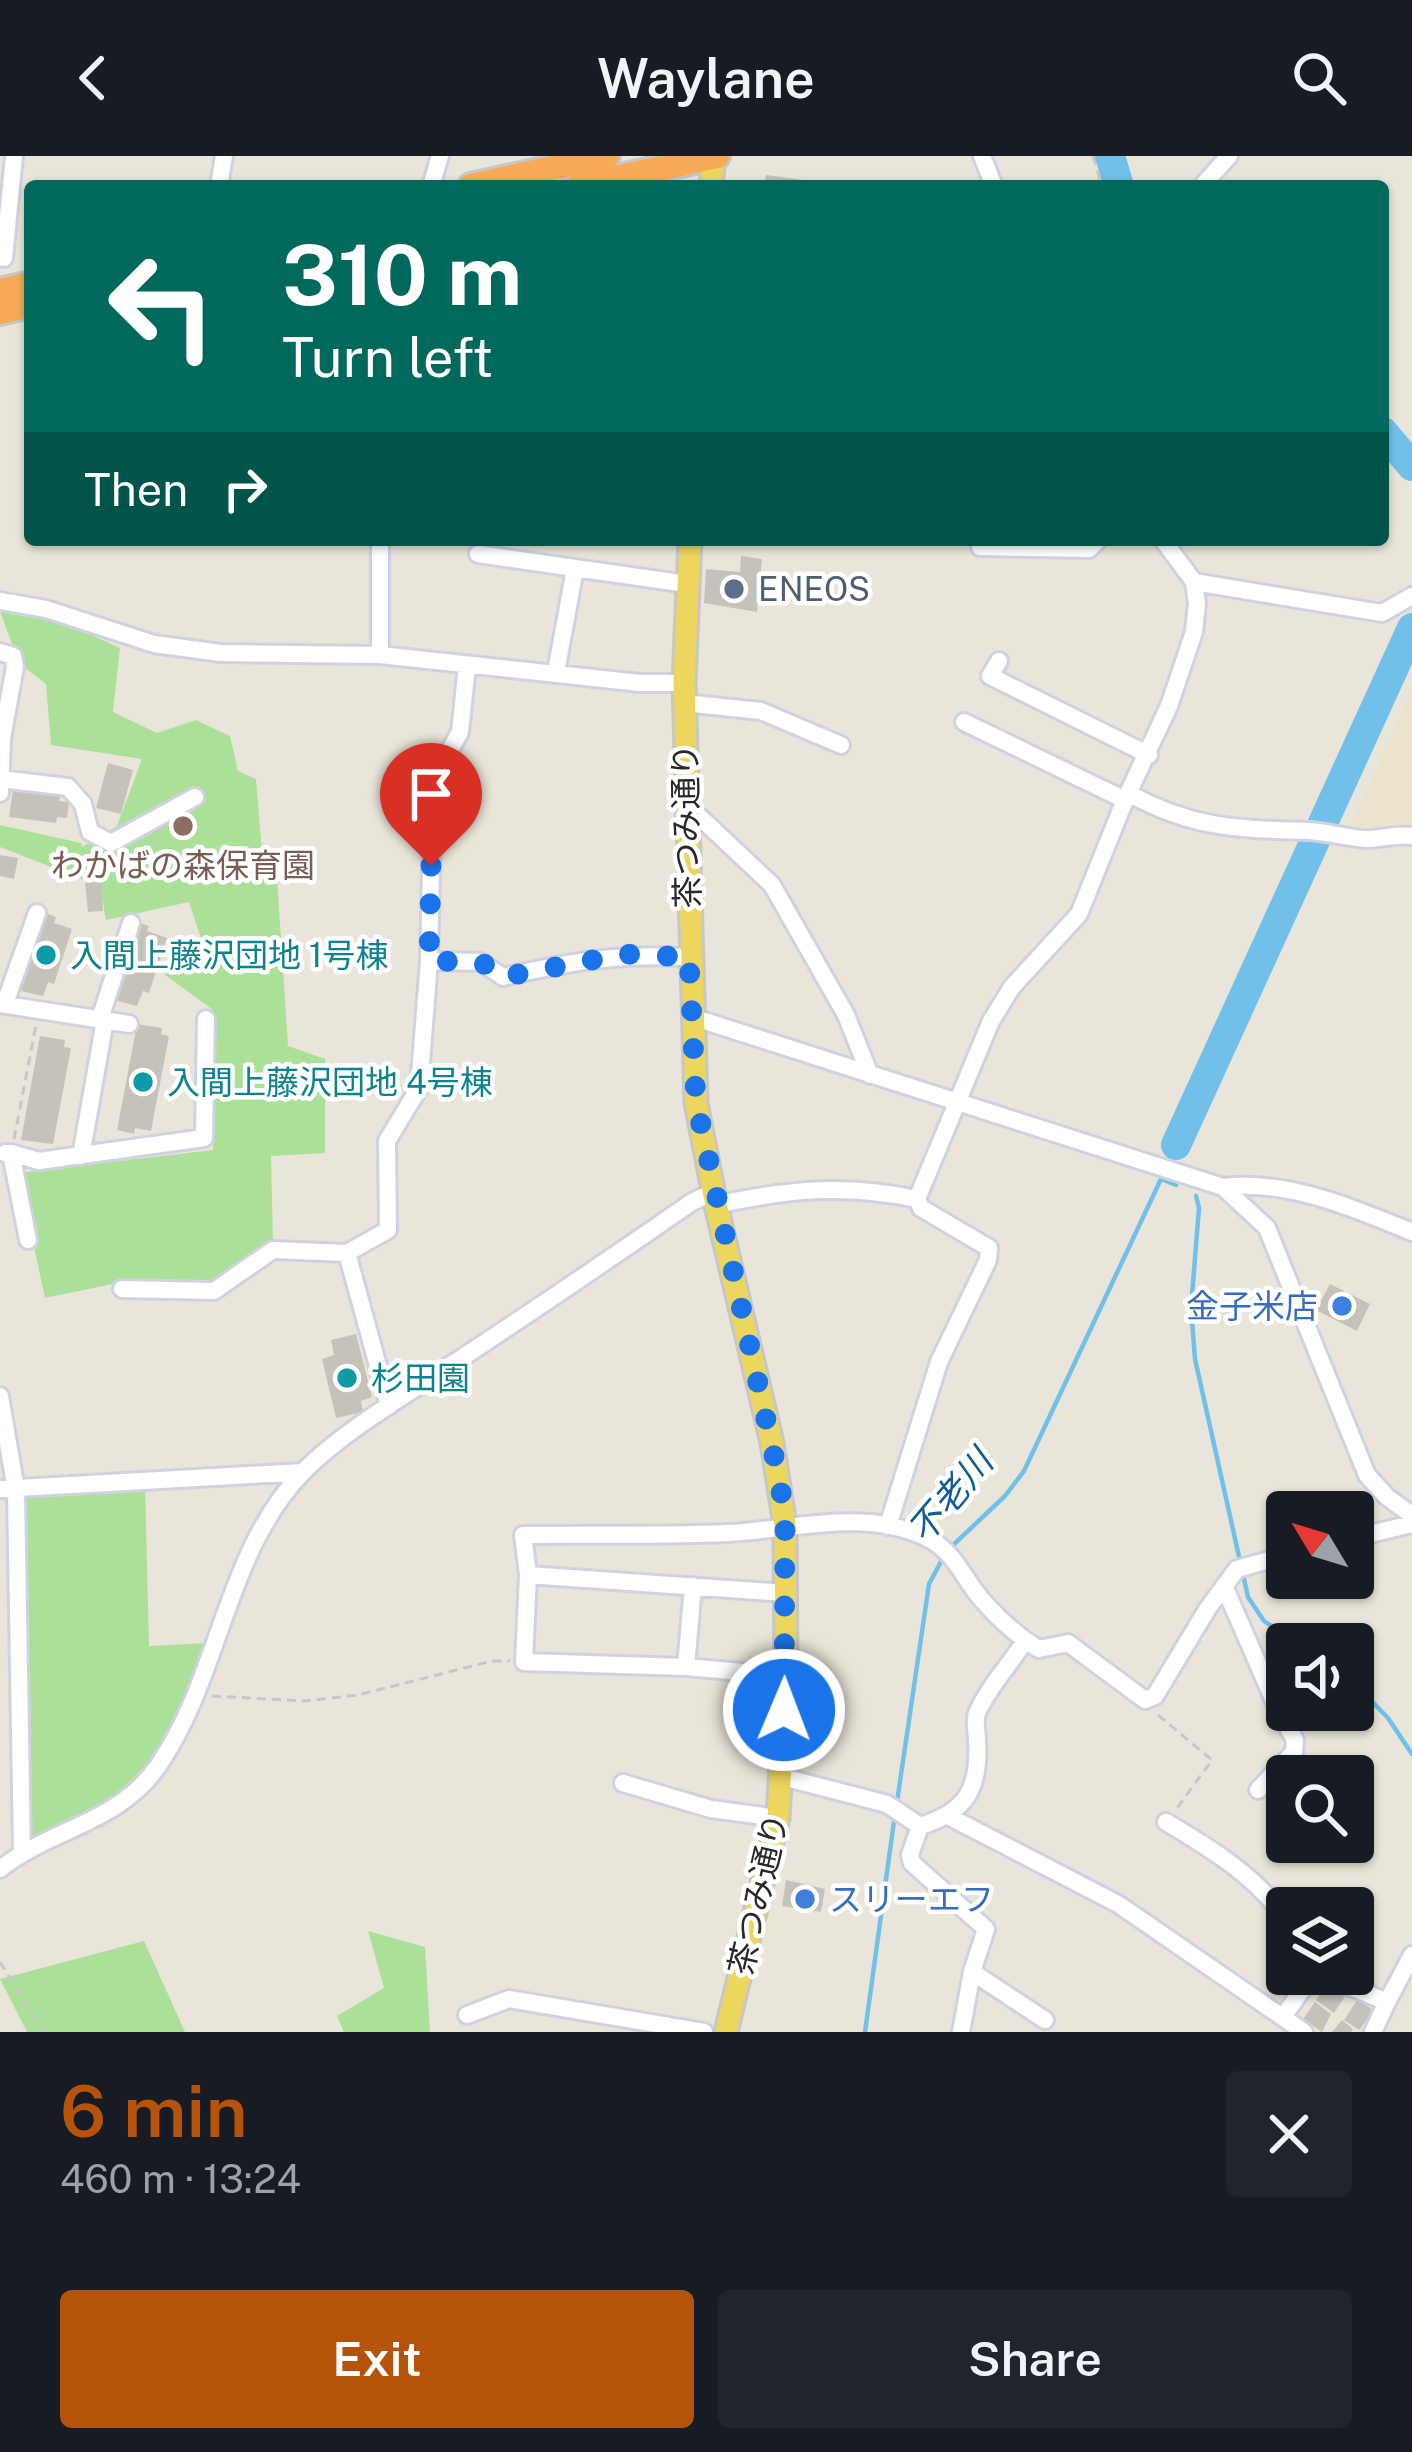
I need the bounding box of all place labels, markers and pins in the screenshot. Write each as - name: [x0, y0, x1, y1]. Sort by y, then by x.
- place label: ENEOS: [758, 570, 870, 608]
- marker: ENEOS: [721, 576, 747, 602]
- pin: [380, 743, 482, 866]
- marker: わかばの森保育園: [170, 813, 196, 839]
- place label: わかばの森保育園: [51, 846, 315, 884]
- place label: 入間上藤沢団地 1号棟: [70, 936, 388, 974]
- marker: 入間上藤沢団地 1号棟: [33, 942, 59, 968]
- place label: 入間上藤沢団地 4号棟: [167, 1063, 493, 1101]
- marker: 入間上藤沢団地 4号棟: [130, 1069, 156, 1095]
- place label: 金子米店: [1186, 1287, 1318, 1325]
- marker: 金子米店: [1329, 1293, 1355, 1319]
- place label: 杉田園: [371, 1359, 470, 1397]
- marker: 杉田園: [334, 1365, 360, 1391]
- place label: スリーエフ: [829, 1880, 994, 1918]
- marker: スリーエフ: [792, 1886, 818, 1912]

